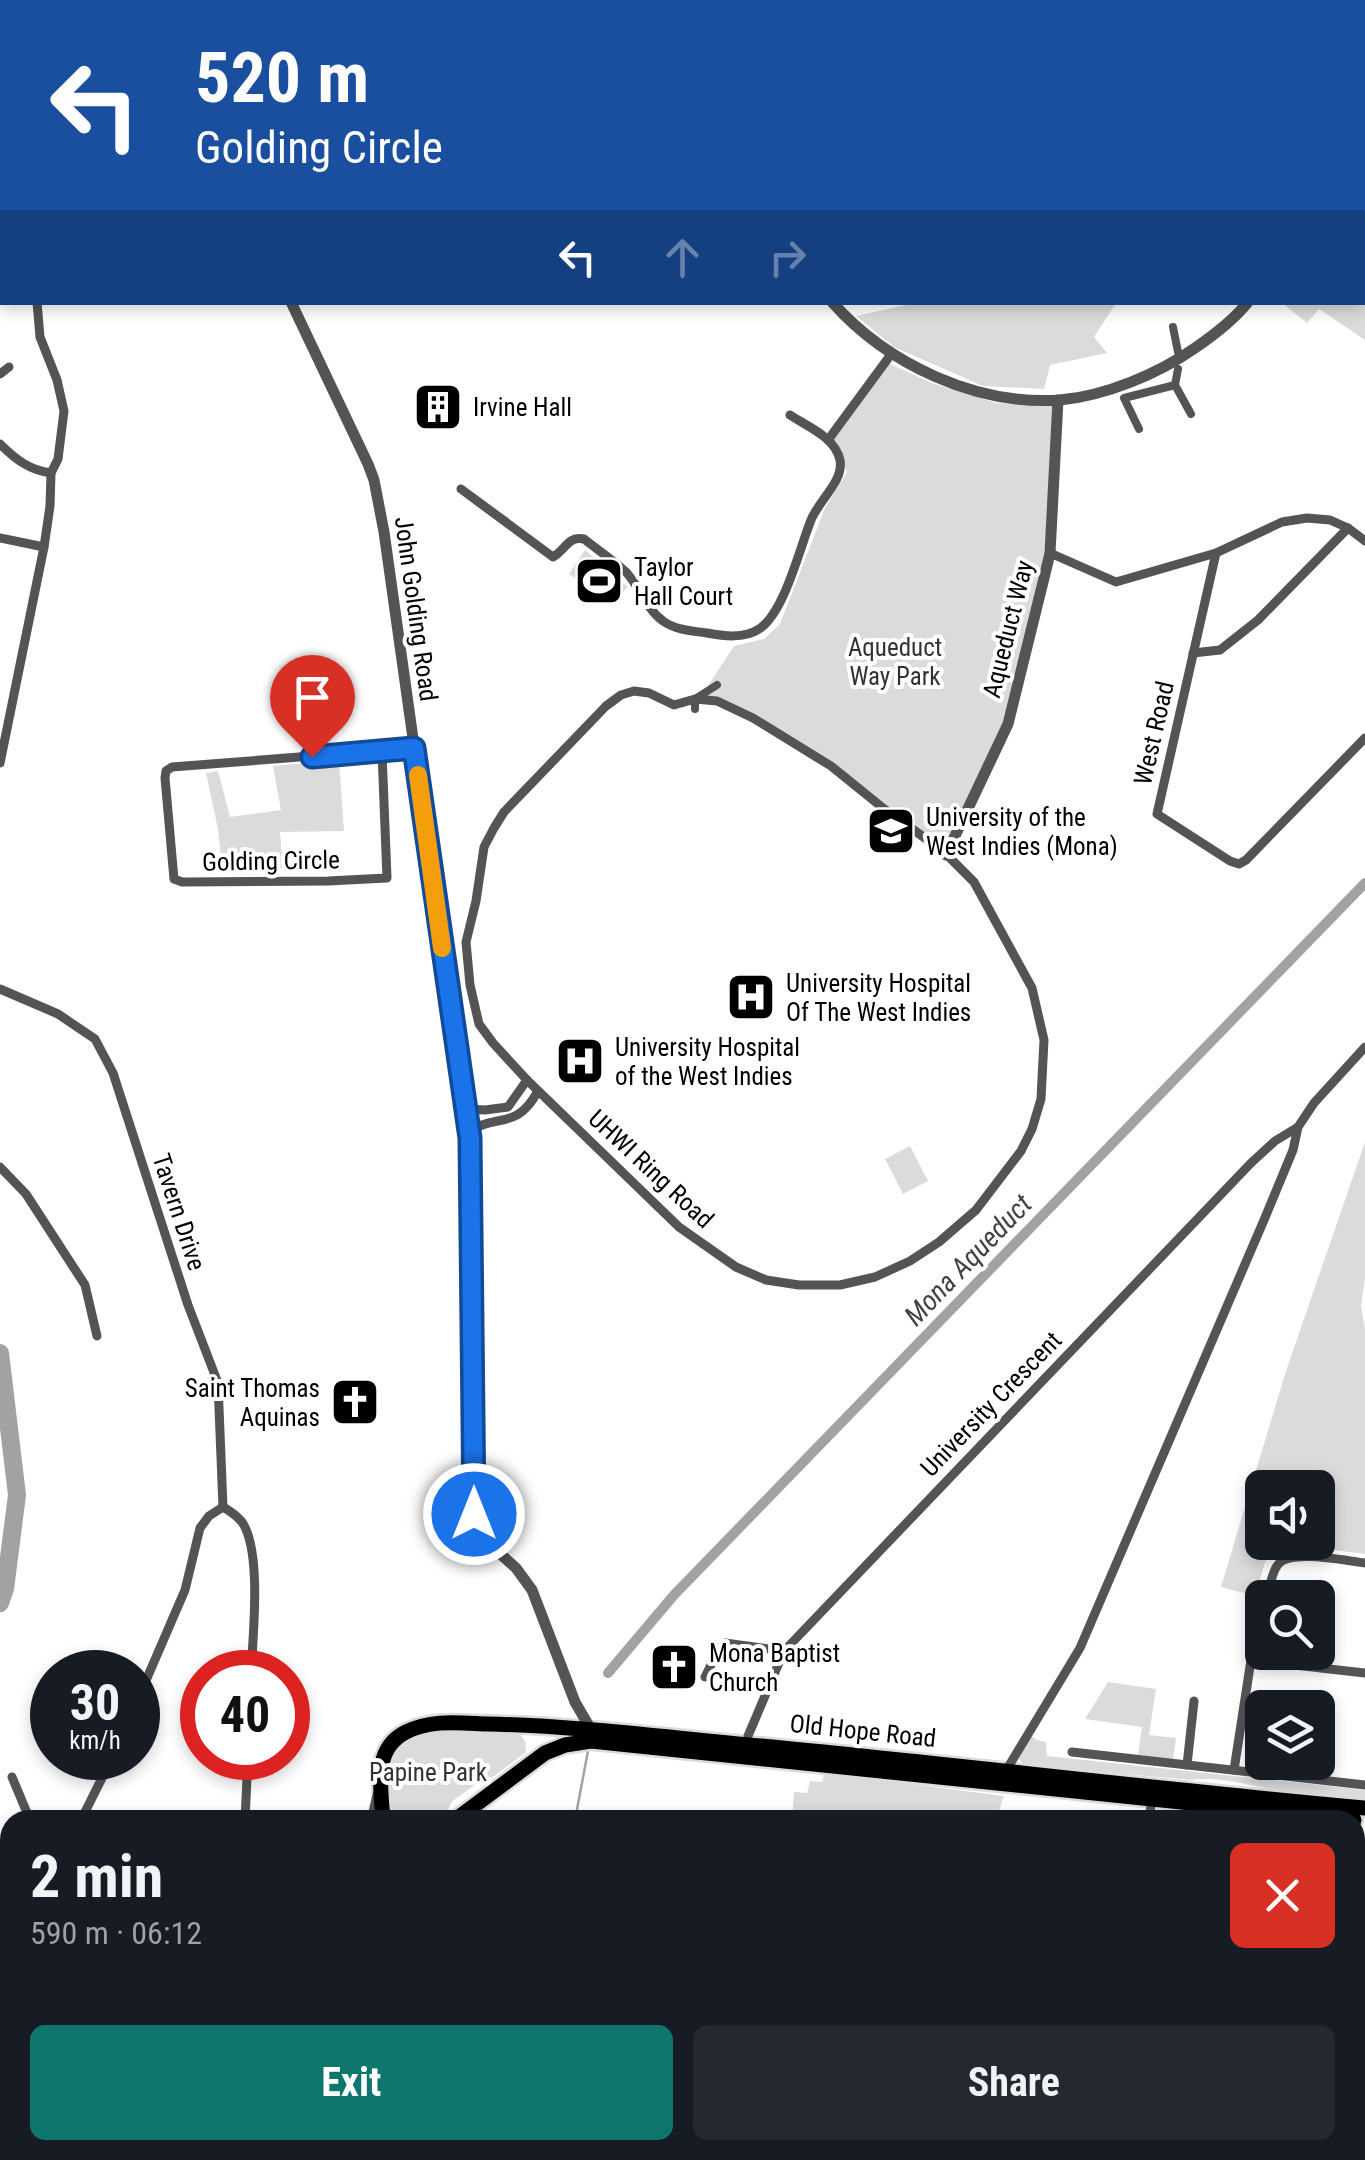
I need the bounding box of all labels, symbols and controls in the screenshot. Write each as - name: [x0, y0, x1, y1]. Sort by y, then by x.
- text: 520 m: [195, 37, 369, 119]
- icon: left: [30, 40, 160, 170]
- text: Golding Circle: [195, 121, 443, 174]
- icon: left: [550, 230, 605, 285]
- icon: ahead: [655, 230, 710, 285]
- icon: right: [760, 230, 815, 285]
- building icon: Irvine Hall: [412, 381, 464, 433]
- place label: Irvine Hall: [473, 393, 572, 422]
- street label: John Golding Road: [389, 515, 443, 703]
- place label: Taylor Hall Court: [634, 553, 733, 611]
- sports icon: Taylor Hall Court: [573, 555, 625, 607]
- street label: Aqueduct Way: [977, 557, 1039, 701]
- park label: Aqueduct Way Park: [848, 633, 942, 691]
- pin: [270, 655, 355, 758]
- icon: arrive: [285, 670, 340, 725]
- street label: West Road: [1128, 679, 1180, 787]
- place label: University of the West Indies (Mona): [926, 803, 1118, 861]
- school or university icon: University of the West Indies (Mona): [865, 805, 917, 857]
- street label: Golding Circle: [202, 845, 340, 877]
- place label: University Hospital Of The West Indies: [786, 969, 971, 1027]
- hospital icon: University Hospital Of The West Indies: [725, 971, 777, 1023]
- place label: University Hospital of the West Indies: [615, 1033, 800, 1091]
- hospital icon: University Hospital of the West Indies: [554, 1035, 606, 1087]
- street label: UHWI Ring Road: [583, 1104, 719, 1234]
- street label: Tavern Drive: [147, 1150, 211, 1274]
- water label: Mona Aqueduct: [897, 1187, 1039, 1332]
- street label: University Crescent: [915, 1326, 1067, 1482]
- place label: Saint Thomas Aquinas: [185, 1374, 320, 1432]
- church icon: Saint Thomas Aquinas: [329, 1376, 381, 1428]
- position arrow: [422, 1462, 526, 1566]
- map controls: [1245, 1470, 1335, 1780]
- button: sound: [1245, 1470, 1335, 1560]
- button: search: [1245, 1580, 1335, 1670]
- place label: Mona Baptist Church: [709, 1639, 840, 1697]
- church icon: Mona Baptist Church: [648, 1641, 700, 1693]
- speed limit sign: 40: [180, 1650, 310, 1780]
- text: 30: [70, 1674, 120, 1732]
- button: layers: [1245, 1690, 1335, 1780]
- street label: Old Hope Road: [788, 1709, 938, 1753]
- text: km/h: [69, 1726, 121, 1755]
- park label: Papine Park: [369, 1758, 488, 1787]
- text: 2 min: [30, 1841, 163, 1912]
- button: close: [1230, 1843, 1335, 1948]
- text: 590 m · 06:12: [30, 1914, 202, 1952]
- button: Exit: [30, 2025, 673, 2140]
- button: Share: [693, 2025, 1335, 2140]

